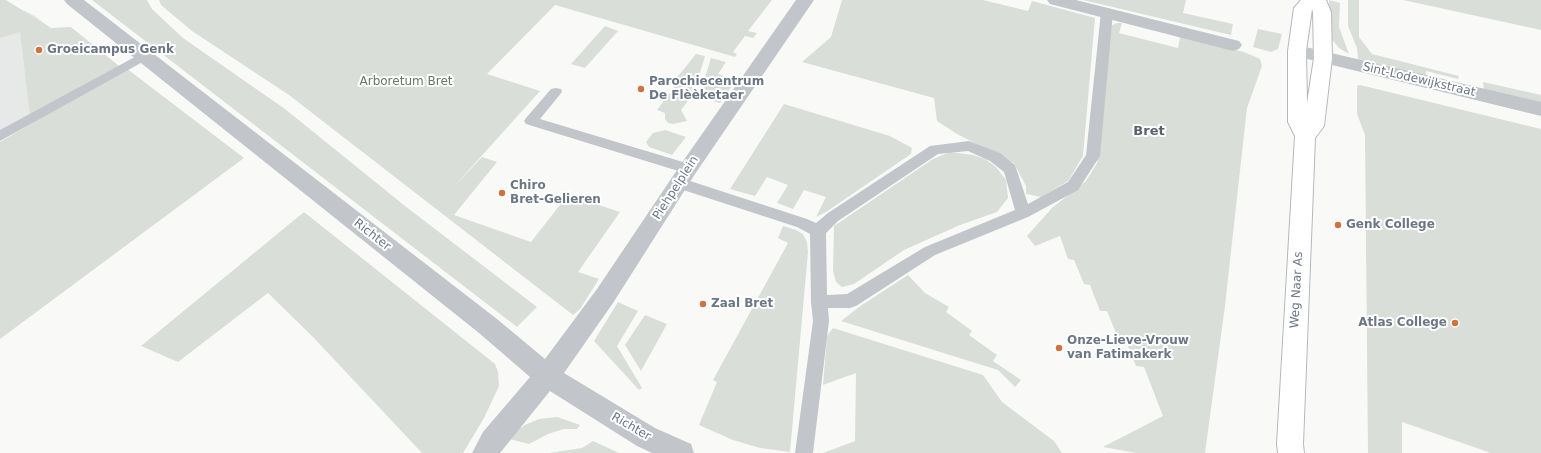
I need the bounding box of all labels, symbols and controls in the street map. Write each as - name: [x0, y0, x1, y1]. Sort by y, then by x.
- place label: Groeicampus Genk: [47, 43, 174, 57]
- marker: Groeicampus Genk: [34, 45, 44, 55]
- street label: Sint-Lodewijkstraat: [1361, 60, 1477, 100]
- park label: Arboretum Bret: [360, 75, 452, 89]
- place label: Parochiecentrum De Flèèketaer: [649, 75, 764, 103]
- marker: Parochiecentrum De Flèèketaer: [636, 84, 646, 94]
- district label: Bret: [1133, 124, 1165, 140]
- street label: Piehpelplein: [650, 154, 702, 222]
- place label: Chiro Bret-Gelieren: [510, 179, 601, 207]
- marker: Chiro Bret-Gelieren: [497, 188, 507, 198]
- street label: Richter: [351, 216, 393, 254]
- place label: Genk College: [1346, 218, 1435, 232]
- marker: Genk College: [1333, 220, 1343, 230]
- street label: Weg Naar As: [1288, 251, 1306, 329]
- place label: Zaal Bret: [711, 297, 773, 311]
- marker: Zaal Bret: [698, 299, 708, 309]
- place label: Atlas College: [1358, 316, 1447, 330]
- marker: Atlas College: [1450, 318, 1460, 328]
- place label: Onze-Lieve-Vrouw van Fatimakerk: [1067, 334, 1189, 362]
- marker: Onze-Lieve-Vrouw van Fatimakerk: [1054, 343, 1064, 353]
- street label: Richter: [609, 410, 653, 444]

